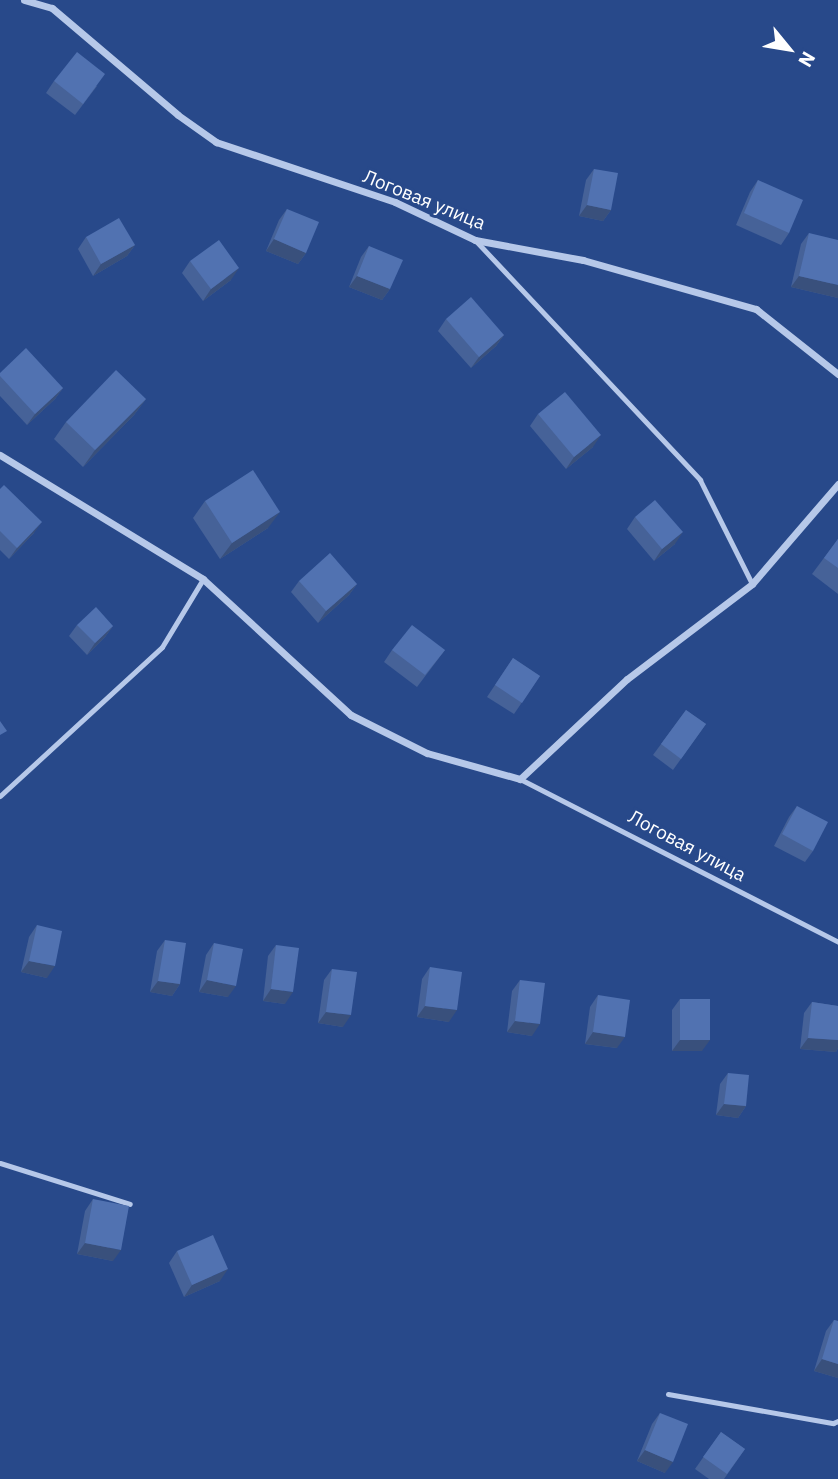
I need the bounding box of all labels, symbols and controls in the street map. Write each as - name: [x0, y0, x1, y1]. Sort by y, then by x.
- north arrow: [754, 14, 824, 84]
- text: N: [793, 48, 821, 71]
- street label: Логовая улица: [359, 165, 489, 235]
- street label: Логовая улица: [624, 805, 750, 887]

